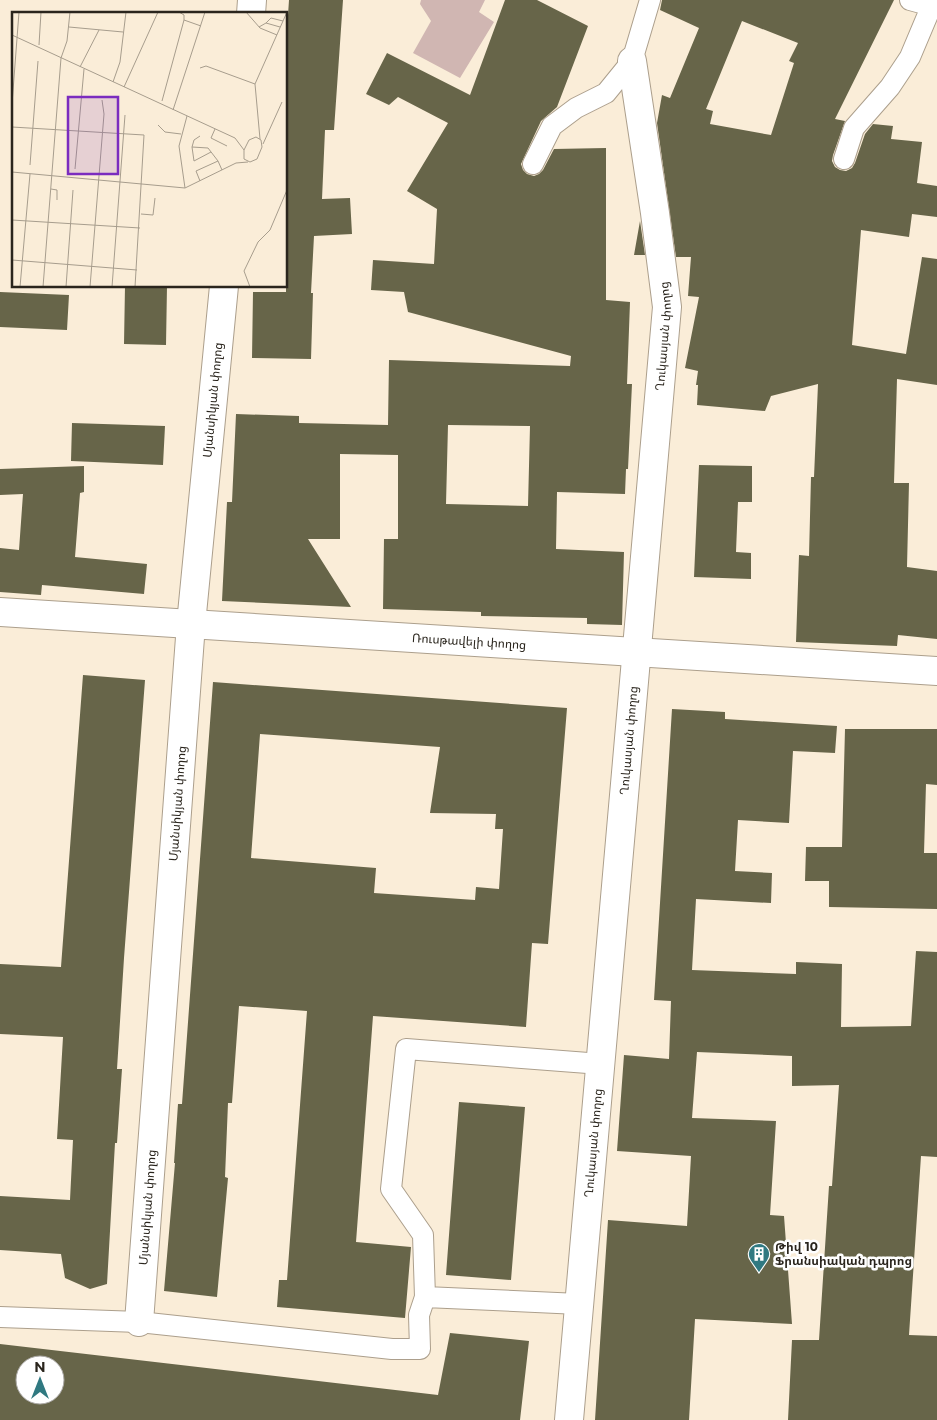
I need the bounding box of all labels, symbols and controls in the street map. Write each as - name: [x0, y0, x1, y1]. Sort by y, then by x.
- inset map: [12, 12, 288, 288]
- street label: Ղուկասյան փողոց: [652, 281, 674, 391]
- street label: Մյանսիկյան փողոց: [199, 342, 225, 458]
- street label: Ռուսթավելի փողոց: [411, 630, 527, 652]
- street label: Ղուկասյան փողոց: [616, 685, 641, 796]
- street label: Մյանսիկյան փողոց: [165, 745, 189, 862]
- street label: Ղուկասյան փողոց: [581, 1088, 605, 1198]
- street label: Մյանսիկյան փողոց: [135, 1149, 159, 1266]
- place label: Թիվ 10 Ֆրանսիական դպրոց: [775, 1239, 912, 1268]
- building icon: Թիվ 10 Ֆրանսիական դպրոց: [747, 1242, 771, 1273]
- north arrow: [15, 1355, 65, 1405]
- text: N: [34, 1358, 46, 1376]

